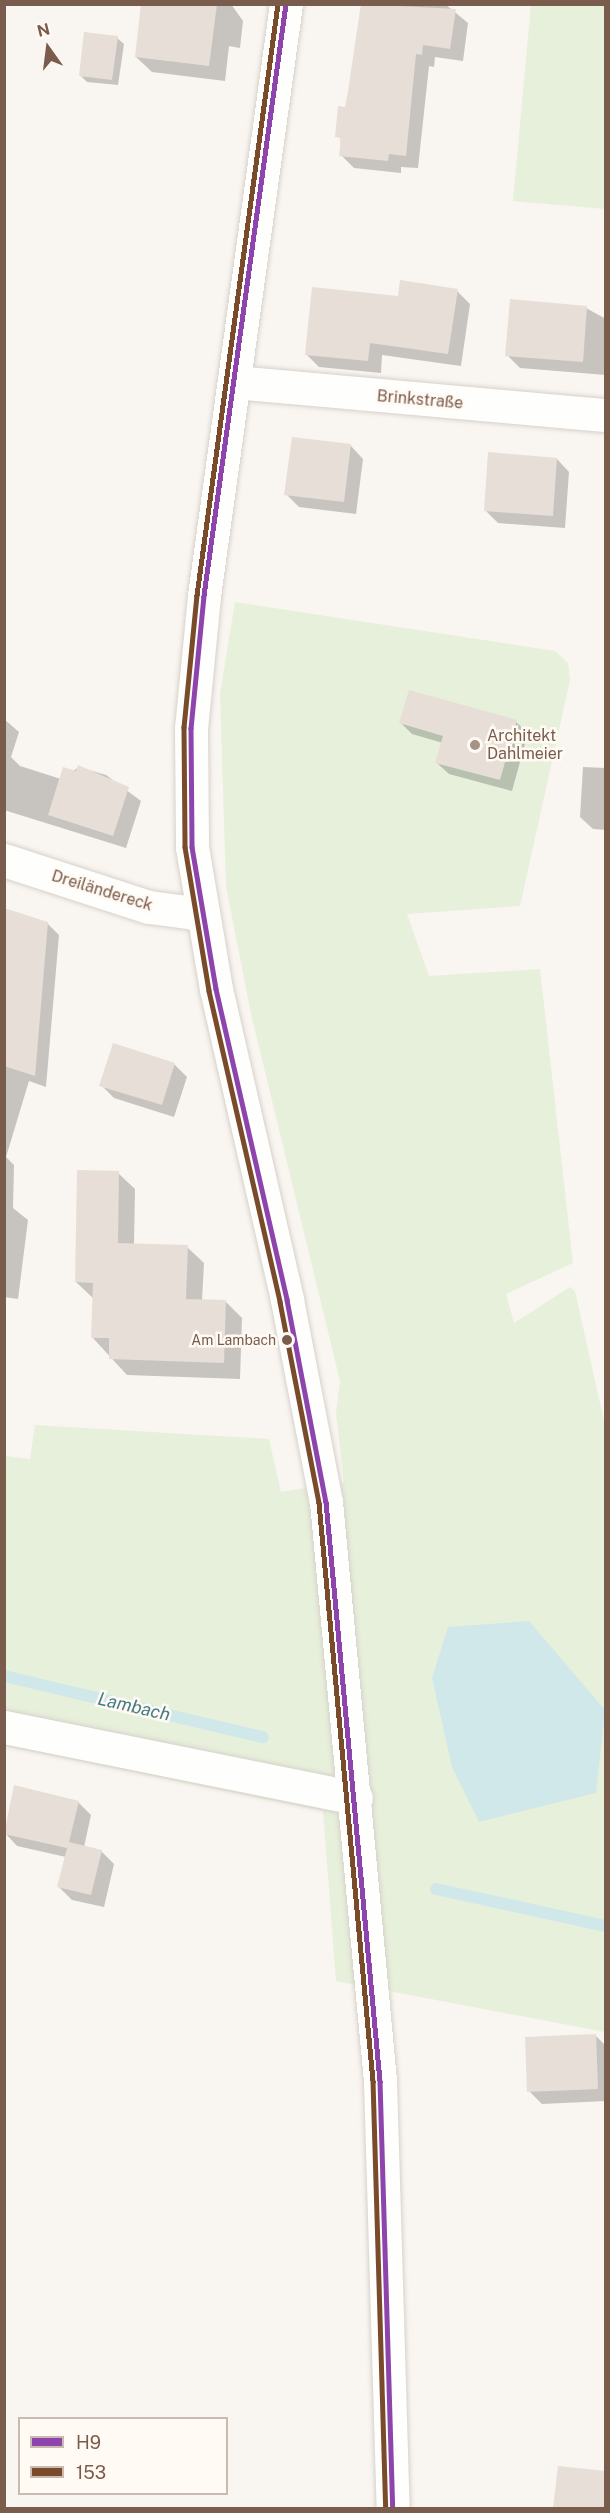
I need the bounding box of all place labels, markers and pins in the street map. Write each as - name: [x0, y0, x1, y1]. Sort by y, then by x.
- place label: Architekt Dahlmeier: [487, 726, 563, 764]
- marker: Architekt Dahlmeier: [468, 738, 482, 752]
- place label: Am Lambach: [191, 1332, 276, 1348]
- marker: Am Lambach: [281, 1334, 293, 1346]

